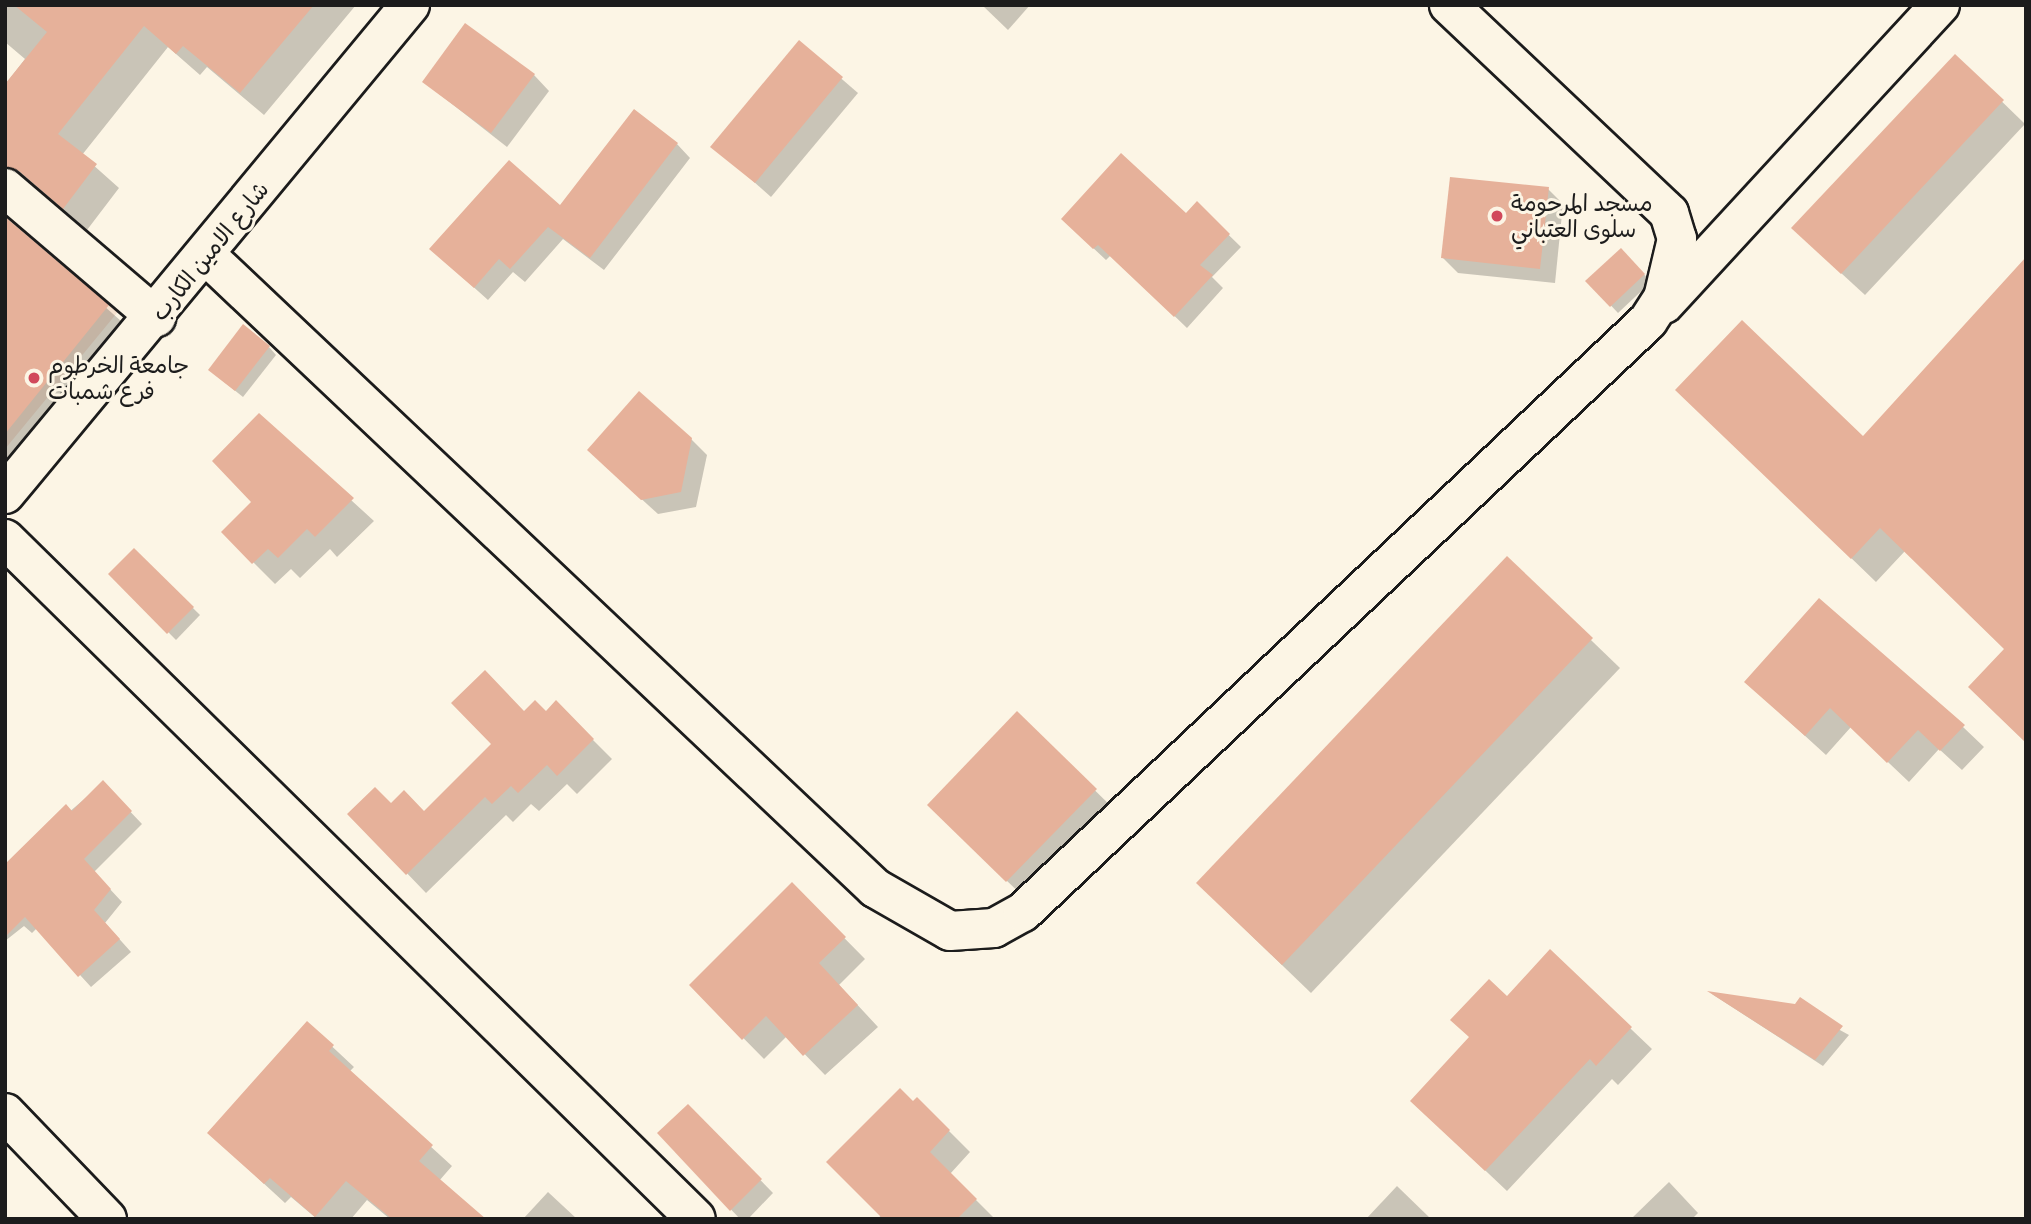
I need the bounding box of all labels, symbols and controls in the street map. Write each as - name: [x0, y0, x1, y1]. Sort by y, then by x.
- street label: شارع الامين الكارب: [145, 176, 275, 326]
- place label: مسجد المرحومة سلوى العتباني: [1511, 189, 1653, 243]
- marker: مسجد المرحومة سلوى العتباني: [1489, 208, 1505, 224]
- place label: جامعة الخرطوم فرع شمبات: [48, 351, 189, 405]
- marker: جامعة الخرطوم فرع شمبات: [26, 370, 42, 386]

